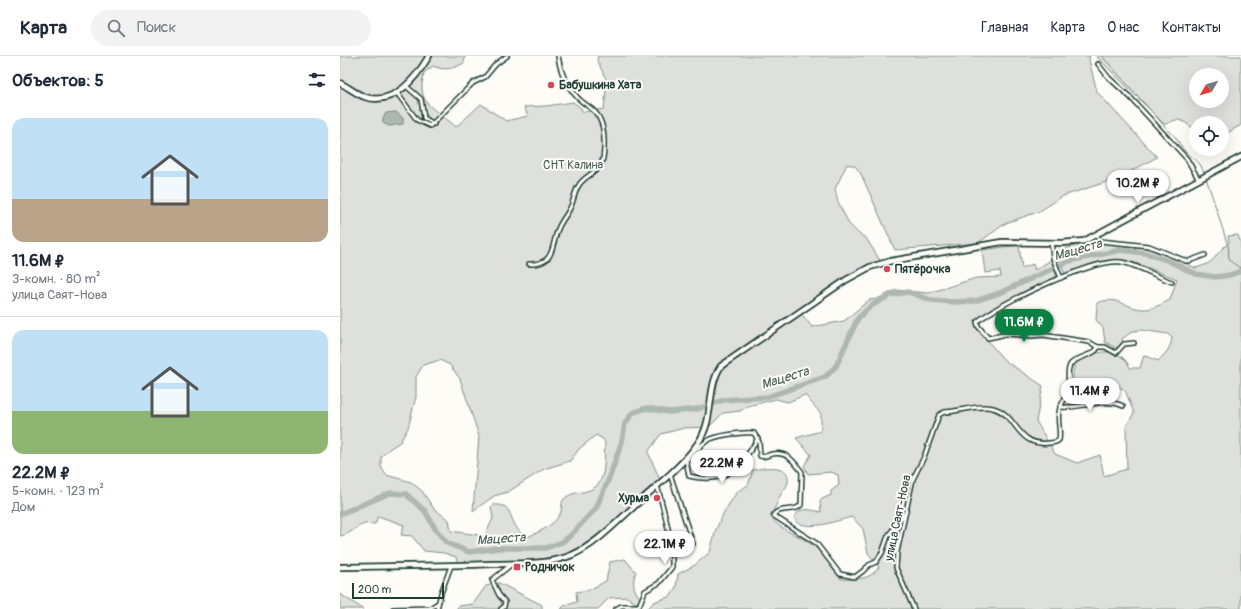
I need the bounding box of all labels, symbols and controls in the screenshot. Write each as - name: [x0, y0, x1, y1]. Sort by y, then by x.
- search box: [91, 10, 371, 46]
- text: Карта: [20, 16, 67, 40]
- icon: search: [105, 17, 127, 39]
- text: Поиск: [137, 18, 176, 37]
- text: Главная: [981, 19, 1028, 36]
- text: Карта: [1050, 19, 1085, 36]
- text: О нас: [1107, 19, 1140, 36]
- text: Контакты: [1162, 19, 1221, 36]
- north arrow: [1189, 68, 1229, 108]
- map controls: [1189, 68, 1229, 156]
- icon: filters: [306, 69, 328, 91]
- text: Объектов: 5: [12, 70, 104, 91]
- place label: Бабушкина Хата: [559, 78, 642, 93]
- marker: Бабушкина Хата: [546, 80, 556, 90]
- button: locate: [1189, 116, 1229, 156]
- icon: home: [134, 144, 206, 216]
- park label: СНТ Калина: [543, 158, 603, 173]
- pin: 10.2M ₽: [1101, 170, 1175, 204]
- text: 10.2M ₽: [1116, 175, 1160, 191]
- water label: Мацеста: [1052, 235, 1105, 264]
- text: 11.6M ₽: [12, 250, 65, 271]
- place label: Пятёрочка: [895, 262, 951, 277]
- marker: Пятёрочка: [882, 264, 892, 274]
- text: 3-комн. · 80 m²: [12, 271, 100, 287]
- text: улица Саят-Нова: [12, 287, 107, 303]
- pin: 11.6M ₽: [987, 309, 1061, 343]
- text: 11.6M ₽: [1004, 314, 1044, 330]
- icon: home: [134, 356, 206, 428]
- water label: Мацеста: [759, 363, 812, 393]
- pin: 11.4M ₽: [1053, 378, 1127, 412]
- text: 11.4M ₽: [1070, 383, 1110, 399]
- pin: 22.2M ₽: [685, 450, 759, 484]
- text: 22.2M ₽: [700, 455, 744, 471]
- text: 22.2M ₽: [12, 462, 70, 483]
- street label: улица Саят-Нова: [881, 473, 915, 563]
- text: 5-комн. · 123 m²: [12, 483, 104, 499]
- place label: Хурма: [618, 491, 649, 506]
- marker: Хурма: [652, 493, 662, 503]
- text: Дом: [12, 499, 35, 515]
- water label: Мацеста: [476, 529, 527, 549]
- pin: 22.1M ₽: [628, 531, 702, 565]
- text: 22.1M ₽: [644, 536, 686, 552]
- place label: Родничок: [525, 560, 575, 575]
- marker: Родничок: [512, 562, 522, 572]
- scale bar: [352, 581, 444, 600]
- text: 200 m: [358, 583, 391, 596]

